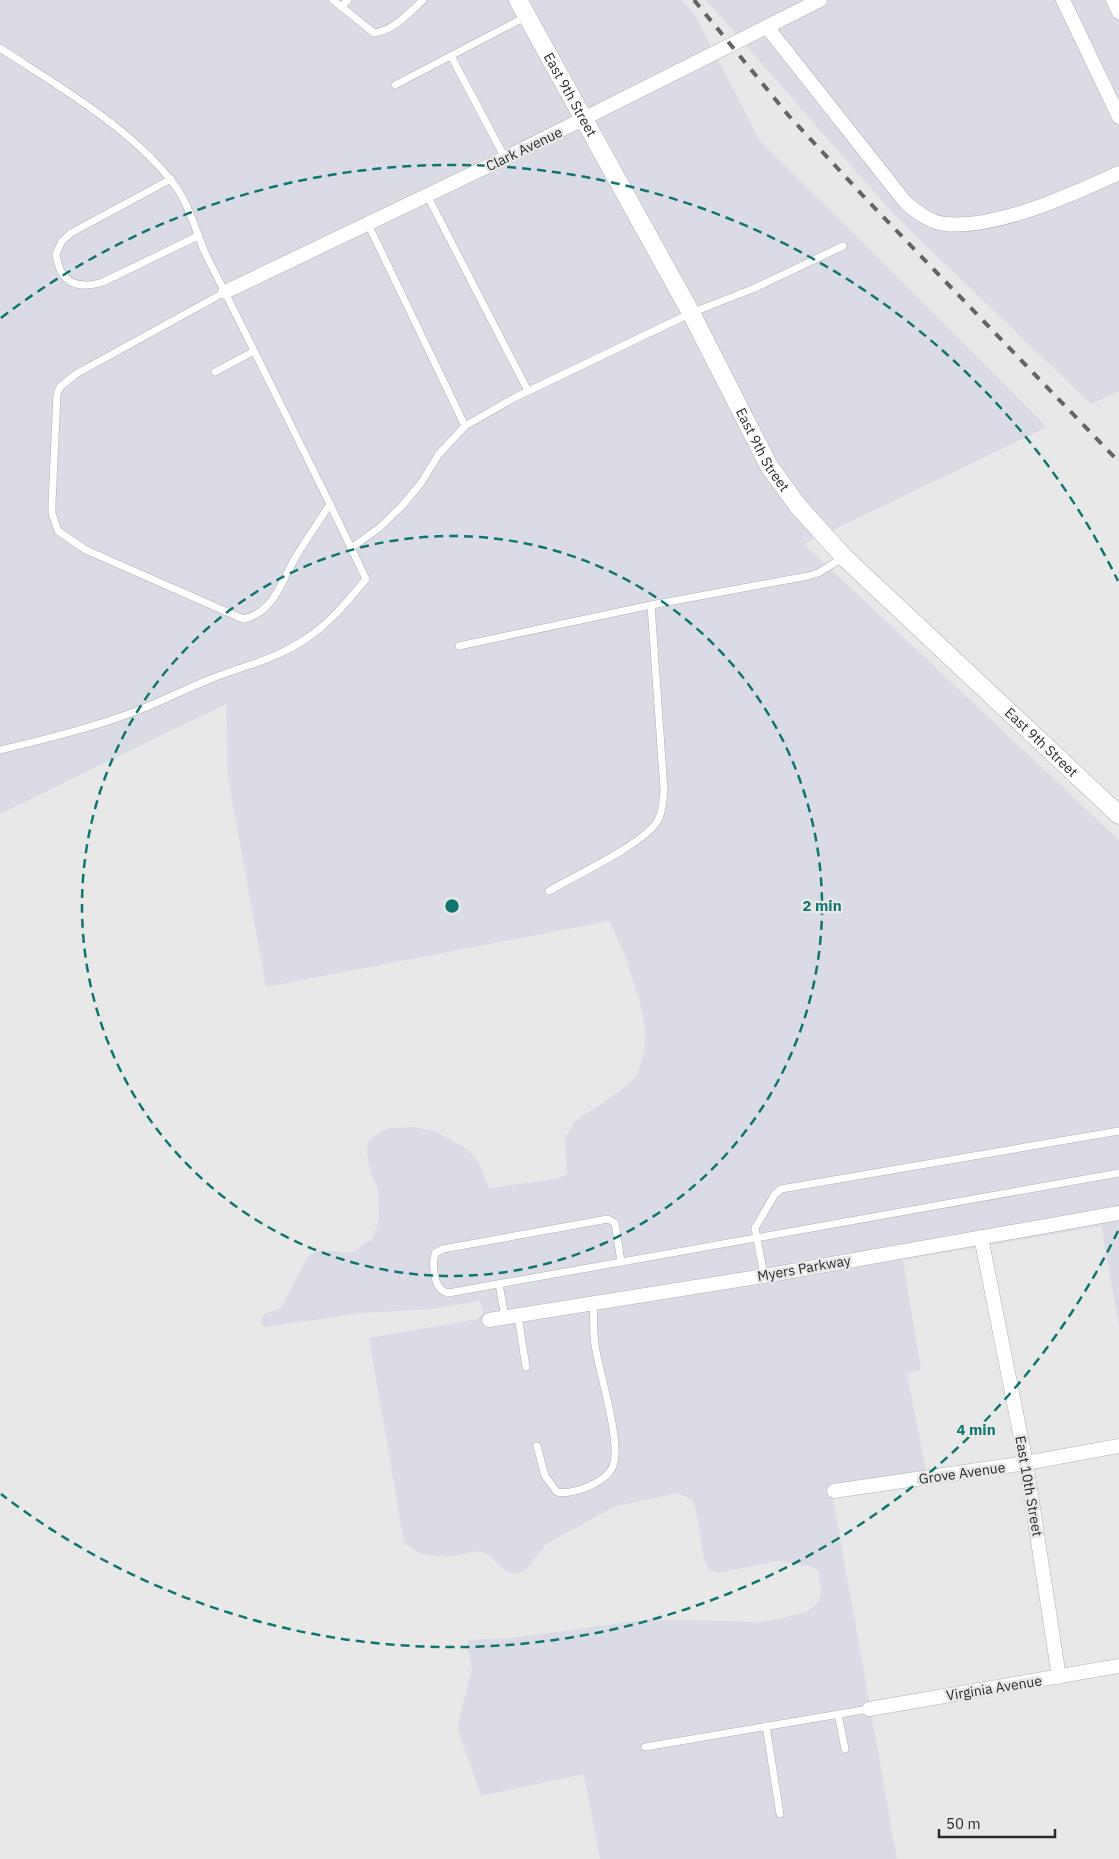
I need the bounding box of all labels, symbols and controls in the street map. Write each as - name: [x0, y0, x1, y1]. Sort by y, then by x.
- street label: East 9th Street: [540, 49, 601, 140]
- street label: Clark Avenue: [483, 123, 565, 175]
- street label: East 9th Street: [732, 405, 794, 495]
- street label: East 9th Street: [1001, 704, 1082, 781]
- text: 2 min: [802, 896, 842, 915]
- centre of rings: [443, 897, 461, 915]
- street label: Myers Parkway: [756, 1251, 852, 1285]
- text: 4 min: [956, 1420, 996, 1439]
- street label: East 10th Street: [1011, 1434, 1047, 1538]
- street label: Grove Avenue: [918, 1458, 1007, 1488]
- street label: Virginia Avenue: [945, 1671, 1043, 1704]
- scale bar: [939, 1806, 1055, 1838]
- text: 50 m: [946, 1814, 981, 1833]

